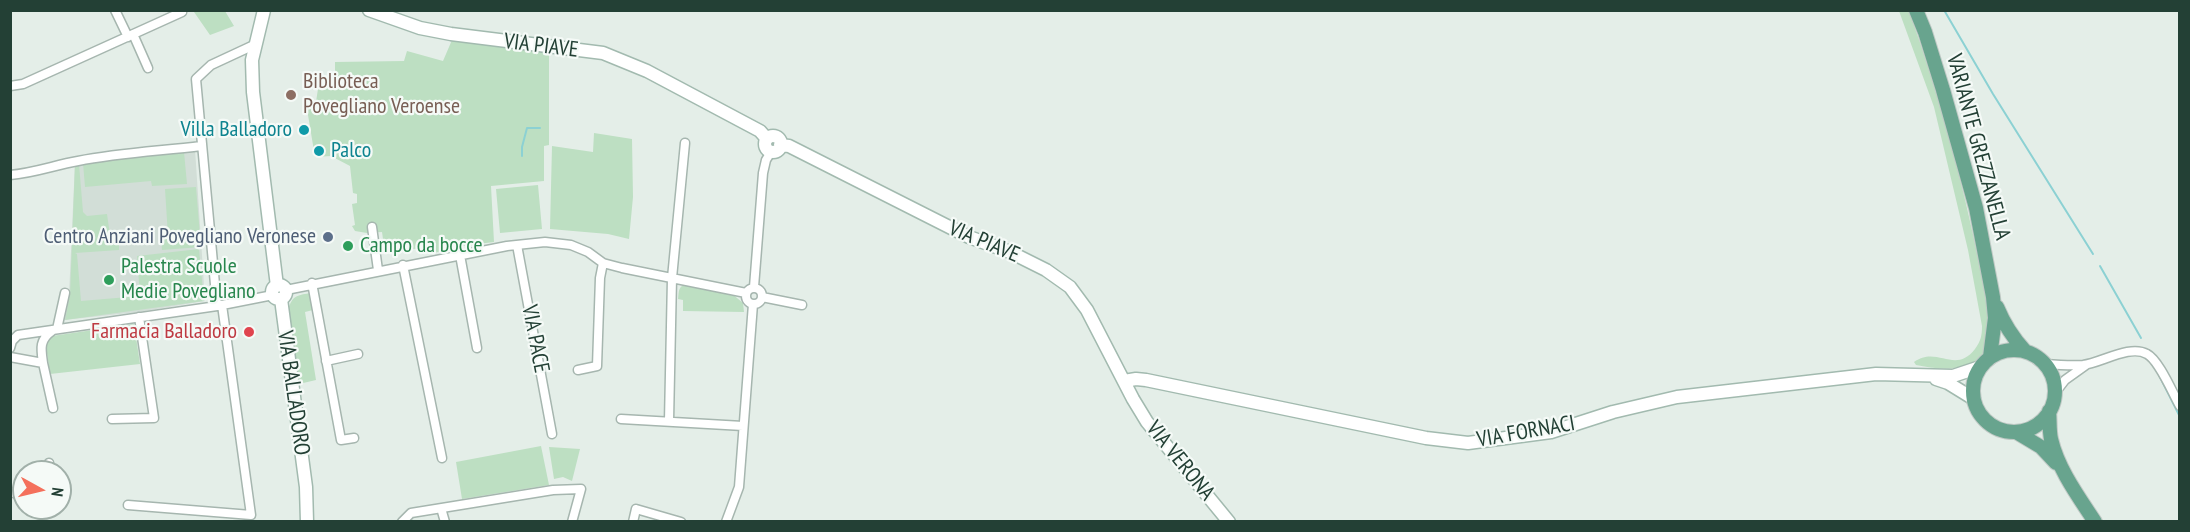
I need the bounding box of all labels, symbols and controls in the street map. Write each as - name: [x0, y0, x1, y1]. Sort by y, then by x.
- street label: VIA PIAVE: [502, 28, 580, 64]
- street label: VARIANTE GREZZANELLA: [1940, 51, 2016, 243]
- place label: Biblioteca Povegliano Veroense: [303, 69, 460, 120]
- marker: Biblioteca Povegliano Veroense: [284, 88, 298, 102]
- place label: Villa Balladoro: [181, 117, 292, 143]
- marker: Villa Balladoro: [297, 123, 311, 137]
- place label: Palco: [331, 138, 371, 164]
- marker: Palco: [312, 144, 326, 158]
- street label: VIA PIAVE: [945, 215, 1023, 269]
- place label: Centro Anziani Povegliano Veronese: [44, 224, 316, 250]
- marker: Centro Anziani Povegliano Veronese: [321, 230, 335, 244]
- place label: Campo da bocce: [360, 233, 483, 259]
- marker: Campo da bocce: [341, 239, 355, 253]
- place label: Palestra Scuole Medie Povegliano: [121, 254, 256, 306]
- marker: Palestra Scuole Medie Povegliano: [102, 273, 116, 287]
- street label: VIA PACE: [515, 303, 555, 375]
- place label: Farmacia Balladoro: [91, 319, 237, 345]
- marker: Farmacia Balladoro: [242, 325, 256, 339]
- street label: VIA BALLADORO: [271, 329, 315, 457]
- street label: VIA FORNACI: [1475, 410, 1577, 454]
- street label: VIA VERONA: [1140, 416, 1220, 506]
- north arrow: [12, 460, 72, 520]
- text: N: [47, 487, 68, 498]

